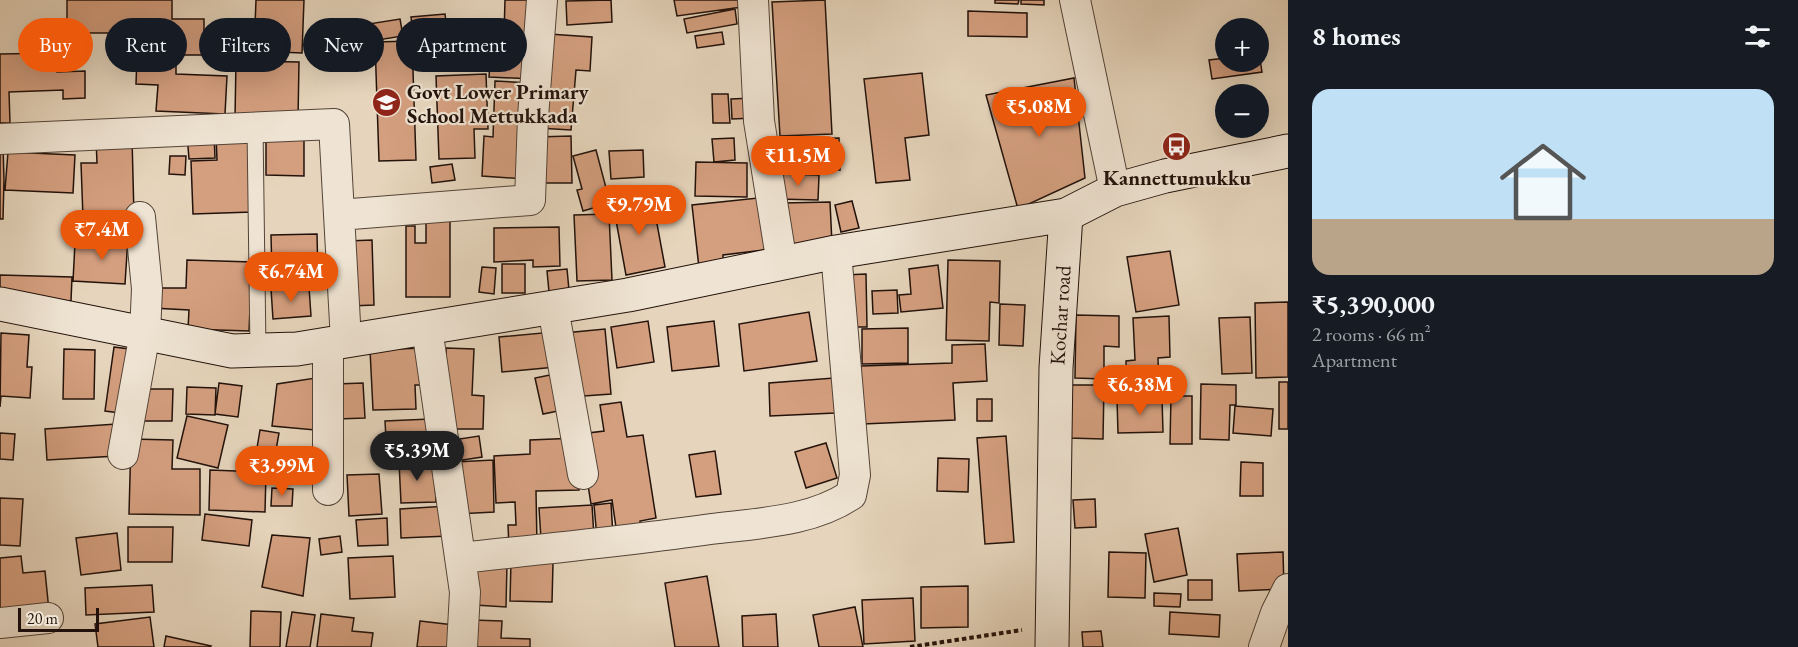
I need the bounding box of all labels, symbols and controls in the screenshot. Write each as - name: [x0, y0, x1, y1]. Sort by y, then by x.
- chip: Buy: [18, 18, 93, 72]
- chip: Rent: [105, 18, 187, 72]
- chip: Filters: [199, 18, 291, 72]
- chip: New: [303, 18, 384, 72]
- chip: Apartment: [396, 18, 527, 72]
- map controls: [1215, 18, 1269, 138]
- button: +: [1215, 18, 1269, 72]
- text: 8 homes: [1312, 19, 1401, 53]
- icon: filters: [1741, 20, 1774, 53]
- place label: Govt Lower Primary School Mettukkada: [407, 78, 590, 129]
- button: −: [1215, 84, 1269, 138]
- school or university icon: Govt Lower Primary School Mettukkada: [370, 87, 402, 119]
- pin: ₹5.08M: [990, 87, 1088, 138]
- text: ₹5.08M: [1006, 93, 1072, 119]
- icon: home: [1489, 128, 1597, 236]
- bus stop icon: Kannettumukku: [1161, 130, 1193, 162]
- pin: ₹11.5M: [749, 136, 847, 187]
- text: ₹11.5M: [765, 142, 831, 168]
- place label: Kannettumukku: [1103, 164, 1251, 191]
- pin: ₹9.79M: [590, 185, 688, 236]
- text: ₹9.79M: [606, 191, 672, 217]
- pin: ₹7.4M: [60, 210, 144, 261]
- text: ₹7.4M: [75, 216, 130, 242]
- pin: ₹6.74M: [242, 252, 340, 303]
- text: ₹6.74M: [258, 258, 324, 284]
- street label: Kochar road: [1043, 264, 1076, 366]
- text: ₹5,390,000: [1312, 287, 1435, 321]
- text: 2 rooms · 66 m²: [1312, 321, 1431, 347]
- text: Apartment: [1312, 347, 1397, 373]
- pin: ₹6.38M: [1091, 365, 1189, 416]
- text: ₹6.38M: [1107, 371, 1173, 397]
- pin: ₹5.39M: [368, 431, 466, 482]
- text: ₹5.39M: [384, 437, 450, 463]
- pin: ₹3.99M: [233, 446, 331, 497]
- text: ₹3.99M: [249, 452, 315, 478]
- scale bar: [18, 605, 99, 632]
- text: 20 m: [27, 608, 58, 629]

